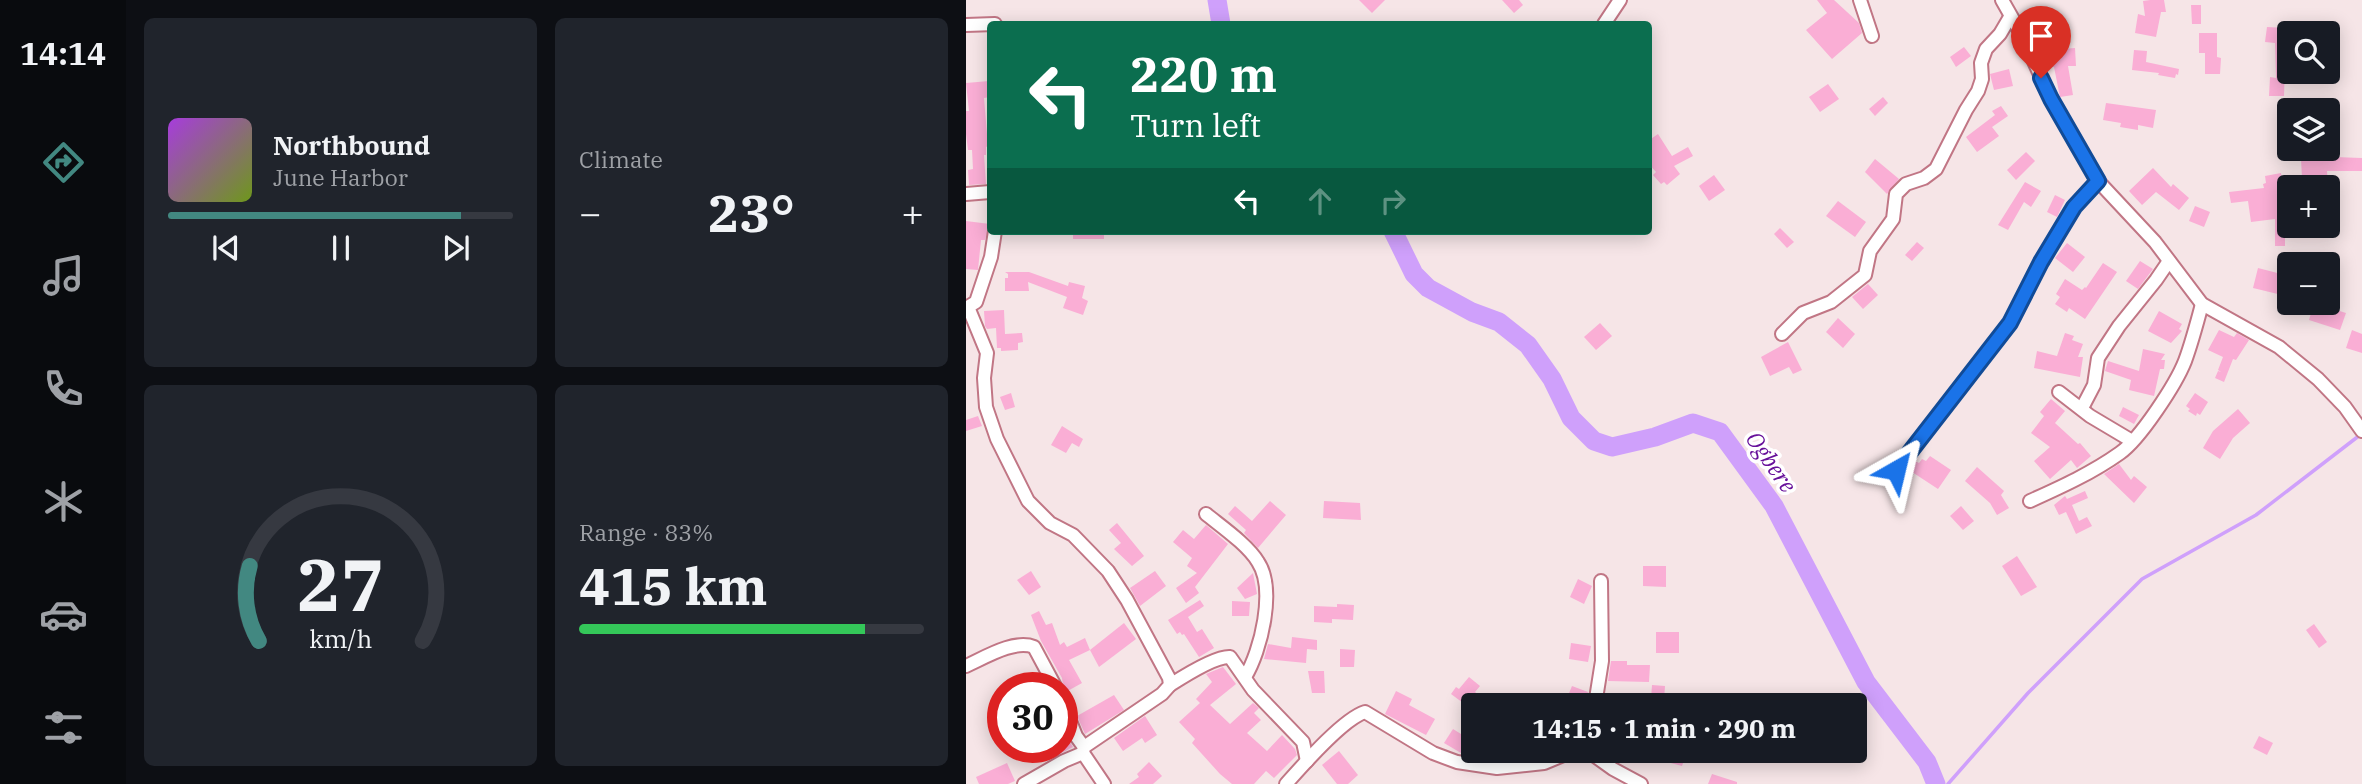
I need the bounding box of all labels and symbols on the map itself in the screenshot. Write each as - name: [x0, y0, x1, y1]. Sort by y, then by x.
- pin: [2011, 6, 2071, 78]
- water label: Ogbere: [1740, 425, 1804, 498]
- position arrow: [1859, 433, 1933, 507]
- speed limit sign: 30: [987, 672, 1078, 763]

